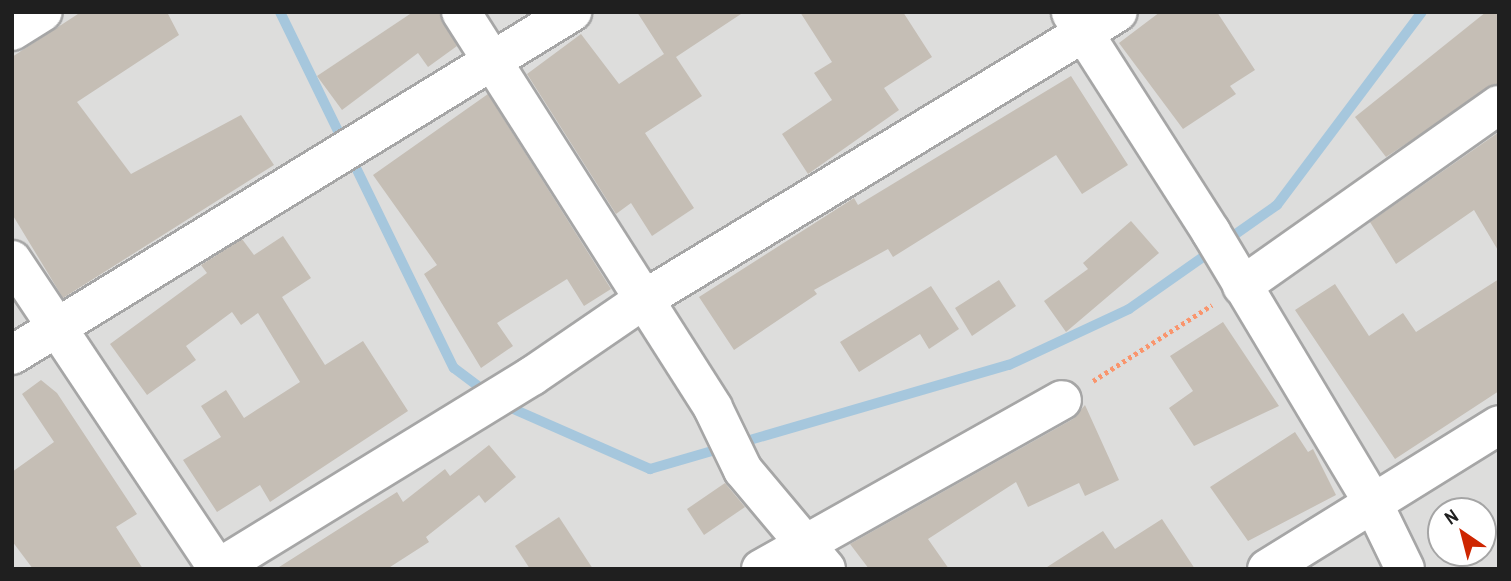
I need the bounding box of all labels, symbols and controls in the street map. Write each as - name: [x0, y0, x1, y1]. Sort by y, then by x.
- north arrow: [1427, 497, 1497, 567]
- text: N: [1439, 503, 1463, 530]

